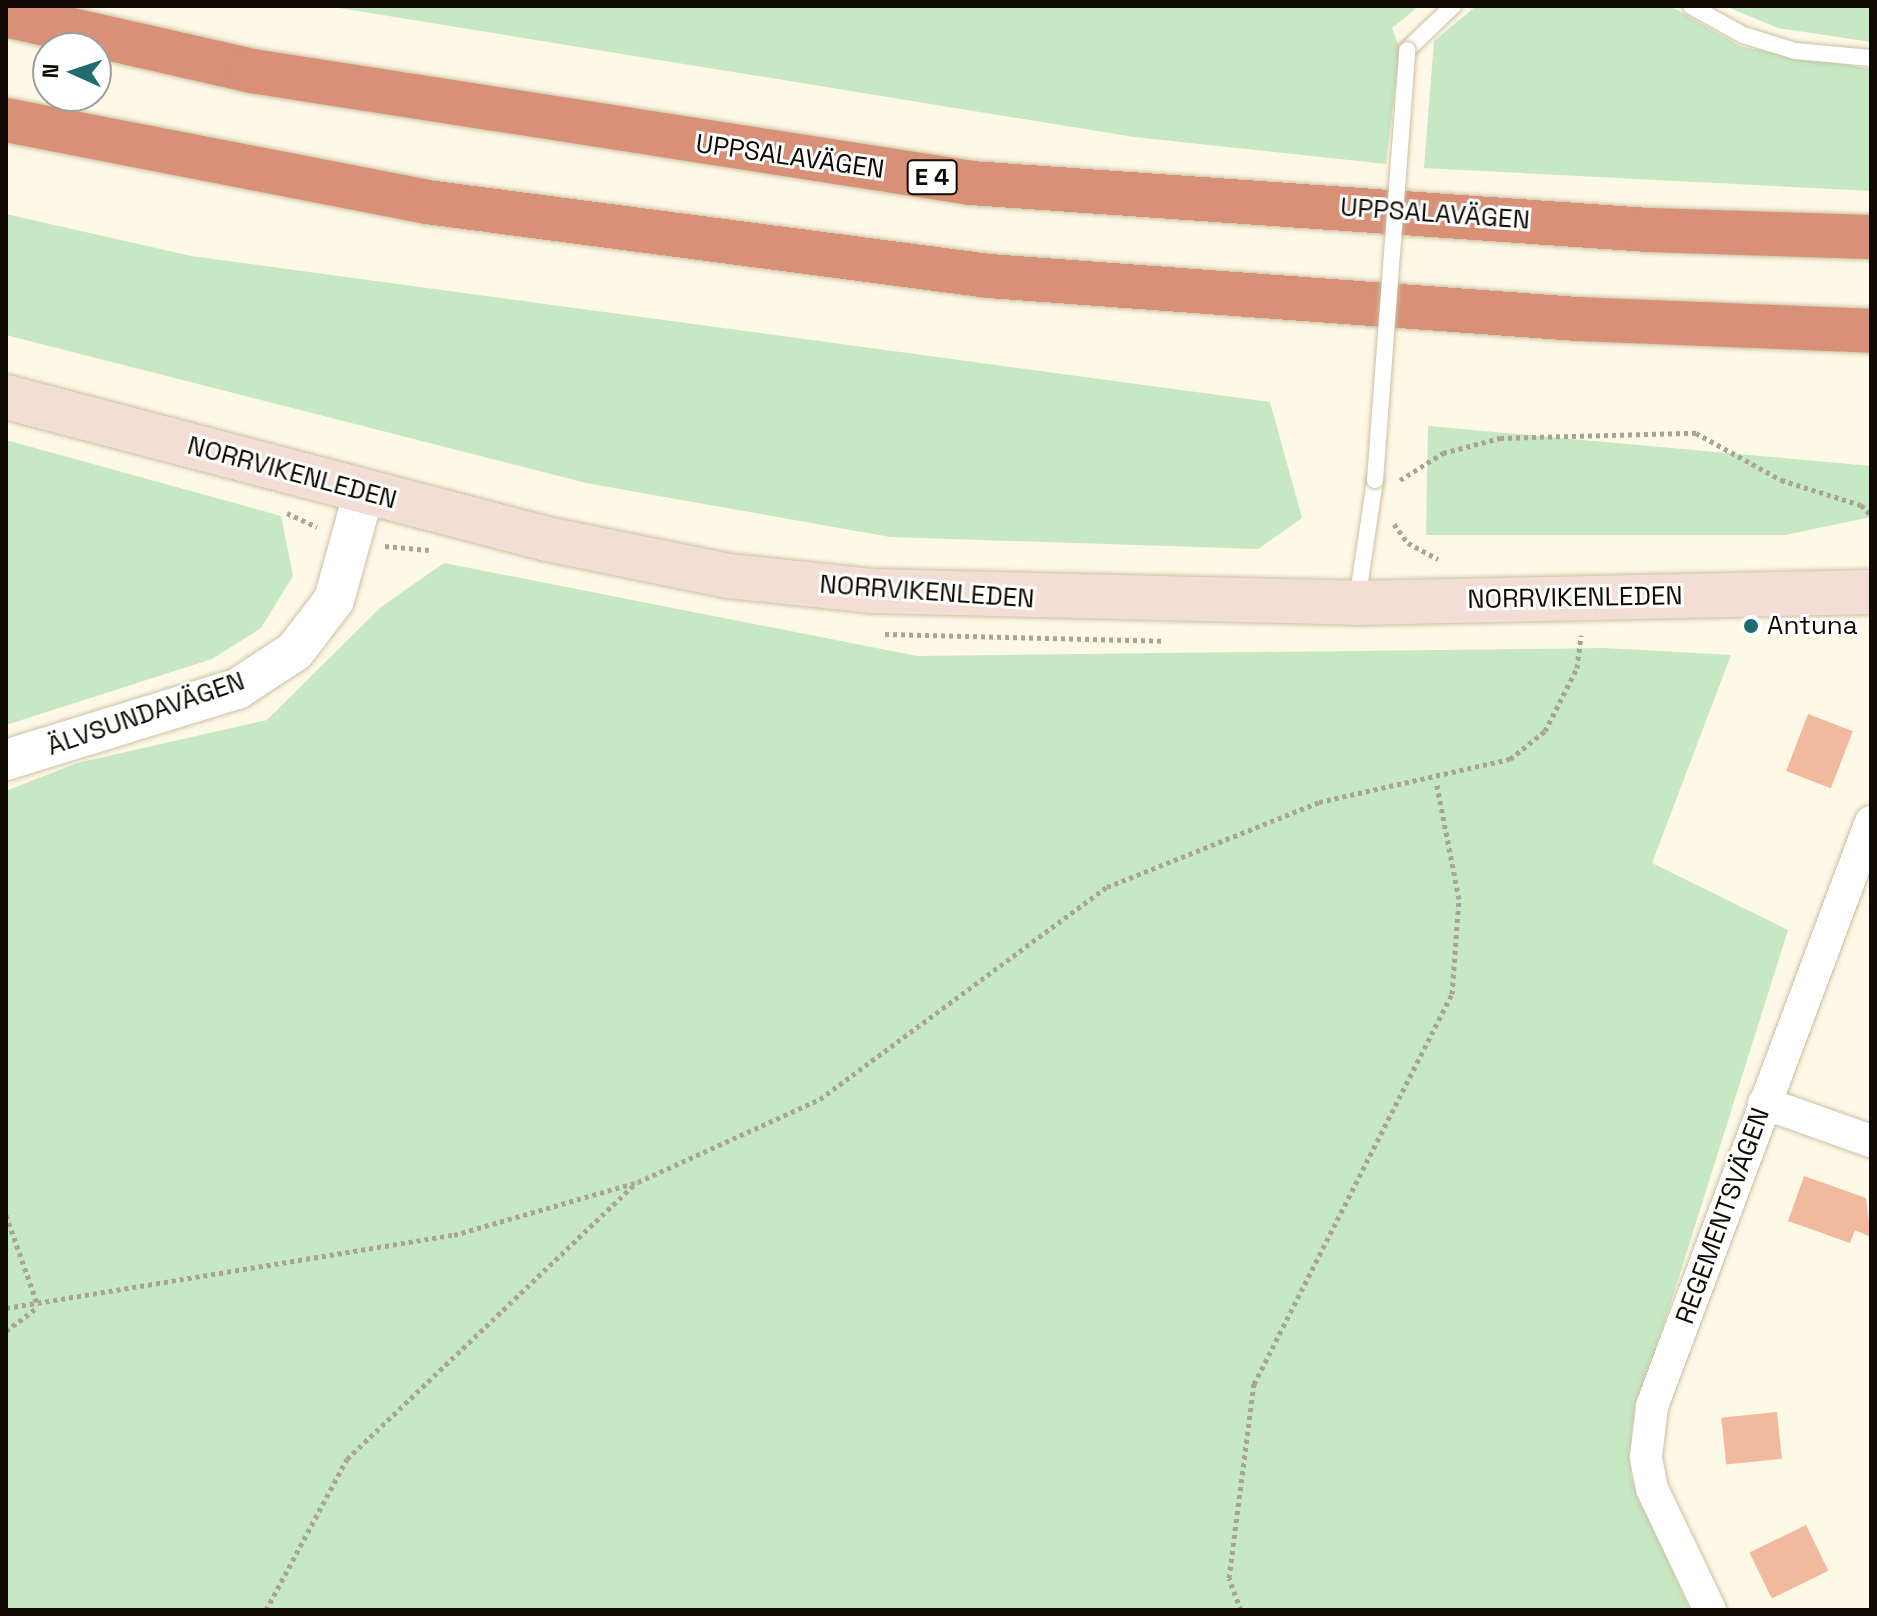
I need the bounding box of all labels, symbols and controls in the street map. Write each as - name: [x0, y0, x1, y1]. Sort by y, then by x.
- north arrow: [32, 32, 112, 112]
- text: N: [36, 63, 64, 79]
- street label: UPPSALAVÄGEN: [694, 128, 886, 186]
- road number: E 4: [906, 157, 958, 197]
- street label: UPPSALAVÄGEN: [1339, 192, 1531, 236]
- street label: NORRVIKENLEDEN: [184, 430, 400, 516]
- street label: NORRVIKENLEDEN: [819, 569, 1035, 615]
- street label: NORRVIKENLEDEN: [1467, 581, 1683, 615]
- place label: Antuna: [1767, 610, 1858, 642]
- marker: Antuna: [1742, 617, 1760, 635]
- street label: ÄLVSUNDAVÄGEN: [43, 666, 249, 762]
- street label: REGEMENTSVÄGEN: [1669, 1104, 1777, 1328]

